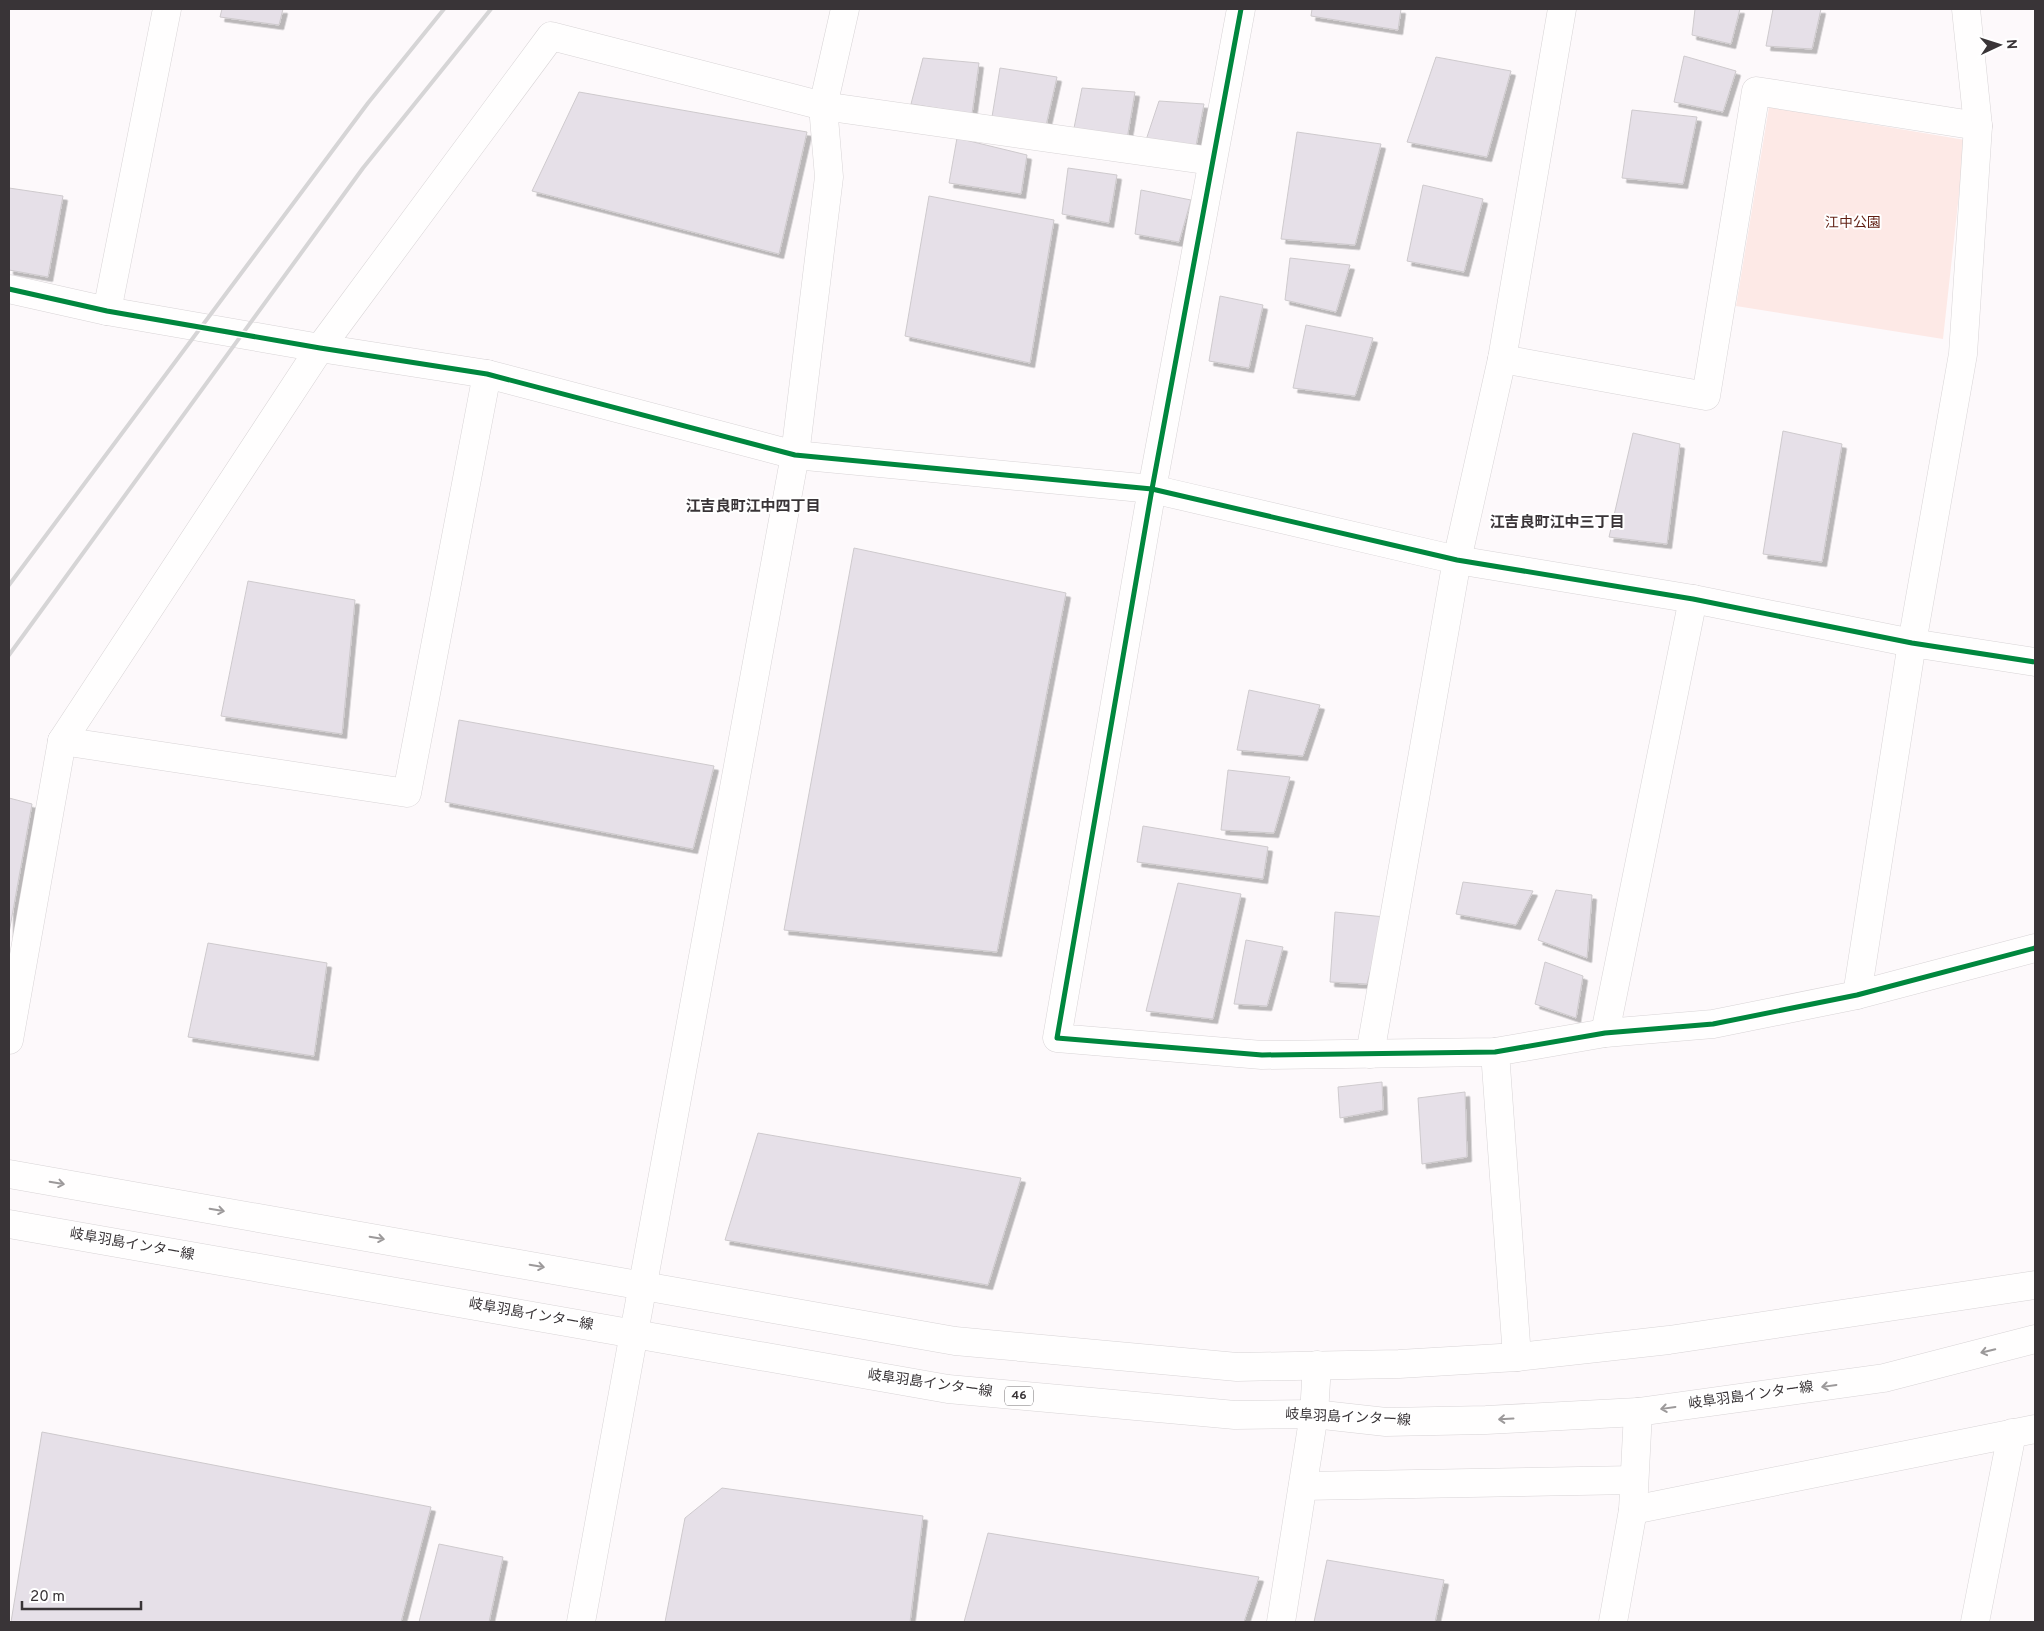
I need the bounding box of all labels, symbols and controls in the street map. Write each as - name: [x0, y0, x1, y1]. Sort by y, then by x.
- north arrow: [1974, 20, 2024, 70]
- text: N: [2002, 39, 2019, 50]
- park label: 江中公園: [1825, 215, 1881, 232]
- district label: 江吉良町江中四丁目: [685, 498, 821, 517]
- district label: 江吉良町江中三丁目: [1489, 514, 1625, 533]
- one-way arrow: [48, 1178, 64, 1188]
- one-way arrow: [208, 1206, 224, 1216]
- street label: 岐阜羽島インター線: [68, 1226, 196, 1264]
- one-way arrow: [369, 1234, 385, 1244]
- one-way arrow: [529, 1262, 545, 1272]
- street label: 岐阜羽島インター線: [467, 1296, 595, 1334]
- one-way arrow: [1981, 1347, 1997, 1356]
- street label: 岐阜羽島インター線: [866, 1367, 994, 1401]
- street label: 岐阜羽島インター線: [1687, 1379, 1815, 1413]
- one-way arrow: [1822, 1381, 1838, 1391]
- road number: 46: [1005, 1386, 1033, 1405]
- one-way arrow: [1661, 1403, 1677, 1413]
- street label: 岐阜羽島インター線: [1285, 1406, 1411, 1430]
- one-way arrow: [1499, 1414, 1515, 1423]
- scale bar: [22, 1578, 141, 1610]
- text: 20 m: [30, 1588, 65, 1607]

